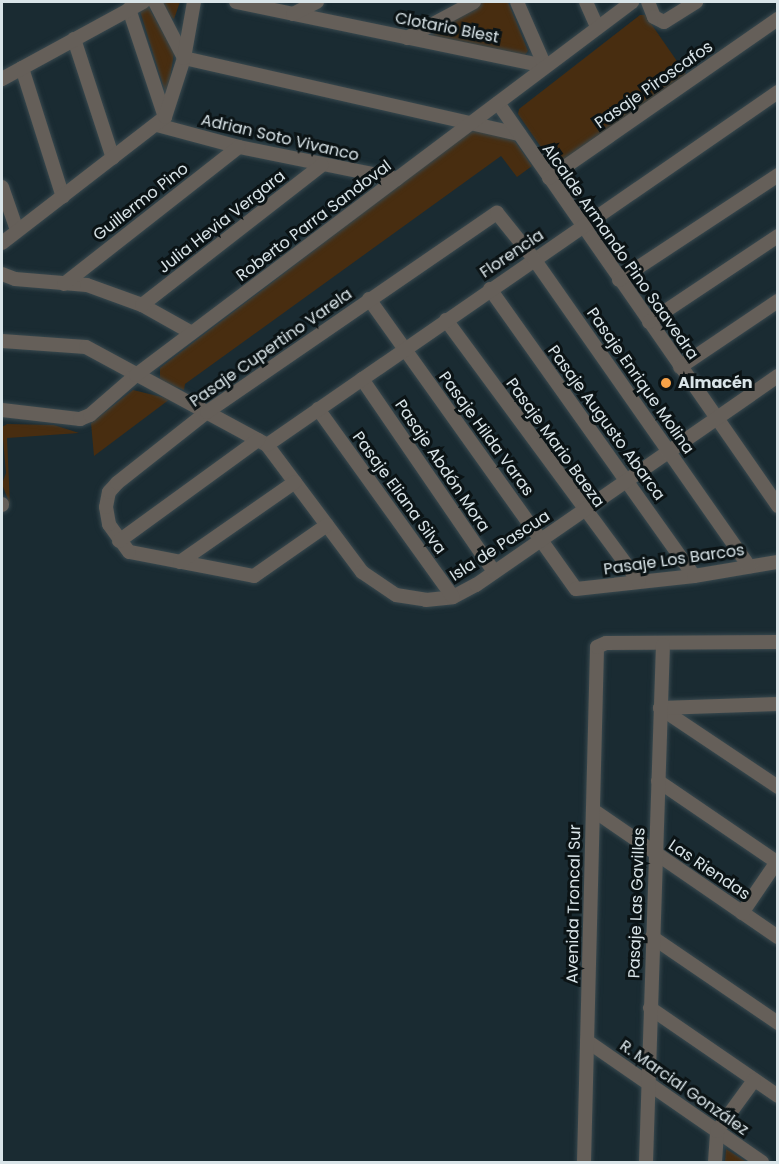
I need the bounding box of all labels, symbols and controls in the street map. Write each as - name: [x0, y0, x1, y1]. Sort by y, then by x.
- street label: Clotario Blest: [393, 9, 501, 47]
- street label: Pasaje Piroscafos: [591, 37, 717, 133]
- street label: Adrian Soto Vivanco: [199, 110, 361, 166]
- street label: Alcalde Armando Pino Saavedra: [538, 140, 702, 364]
- street label: Roberto Parra Sandoval: [233, 156, 395, 286]
- street label: Guillermo Pino: [90, 159, 192, 245]
- street label: Julia Hevia Vergara: [155, 166, 289, 278]
- street label: Florencia: [476, 226, 548, 282]
- street label: Pasaje Cupertino Varela: [186, 285, 356, 411]
- street label: Pasaje Enrique Molina: [582, 304, 698, 458]
- street label: Pasaje Augusto Abarca: [543, 342, 669, 504]
- street label: Pasaje Hilda Varas: [434, 368, 538, 500]
- place label: Almacén: [678, 373, 753, 393]
- street label: Pasaje Mario Baeza: [502, 375, 608, 511]
- marker: Almacén: [659, 376, 673, 390]
- street label: Pasaje Abdón Mora: [391, 396, 493, 536]
- street label: Pasaje Eliana Silva: [348, 428, 450, 558]
- street label: Isla de Pascua: [446, 506, 554, 586]
- street label: Pasaje Los Barcos: [602, 541, 746, 579]
- street label: Avenida Troncal Sur: [563, 824, 585, 984]
- street label: Pasaje Las Gavillas: [625, 827, 649, 979]
- street label: Las Riendas: [665, 836, 753, 904]
- street label: R. Marcial González: [616, 1036, 752, 1140]

